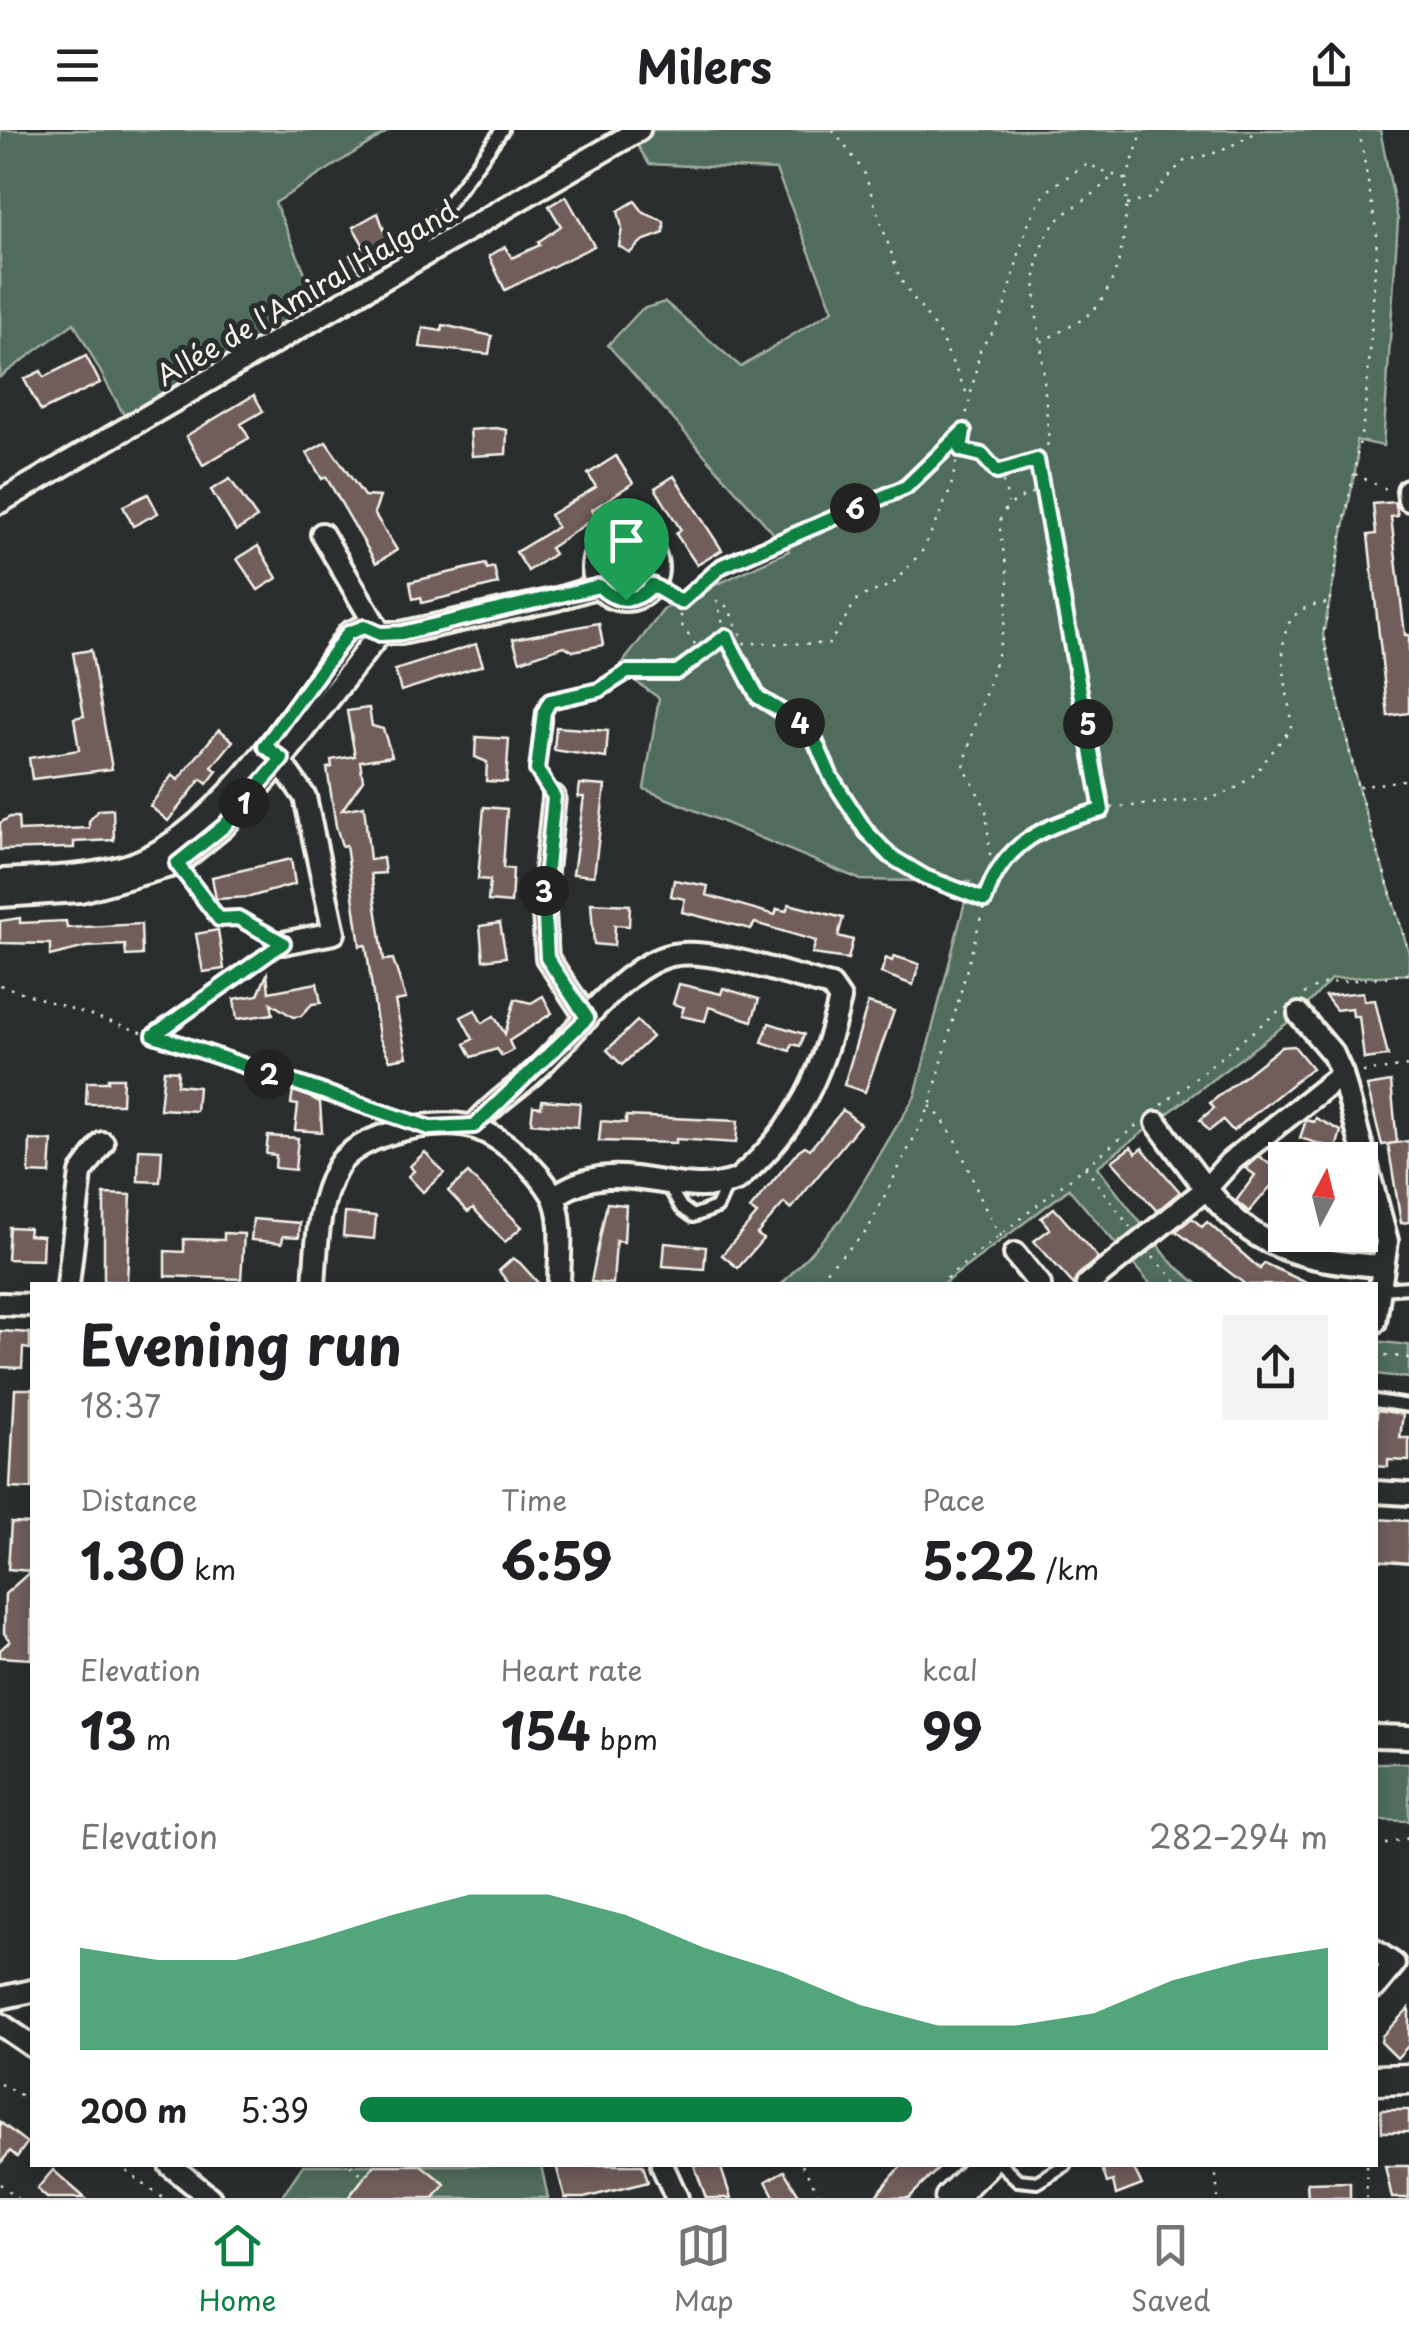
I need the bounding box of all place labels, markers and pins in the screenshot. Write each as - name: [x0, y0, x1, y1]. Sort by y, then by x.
- pin: 6: [830, 483, 880, 533]
- pin: [584, 498, 669, 601]
- pin: 4: [775, 698, 825, 748]
- pin: 5: [1063, 699, 1113, 749]
- pin: 1: [219, 778, 269, 828]
- pin: 3: [519, 866, 569, 916]
- pin: 2: [244, 1049, 294, 1099]

